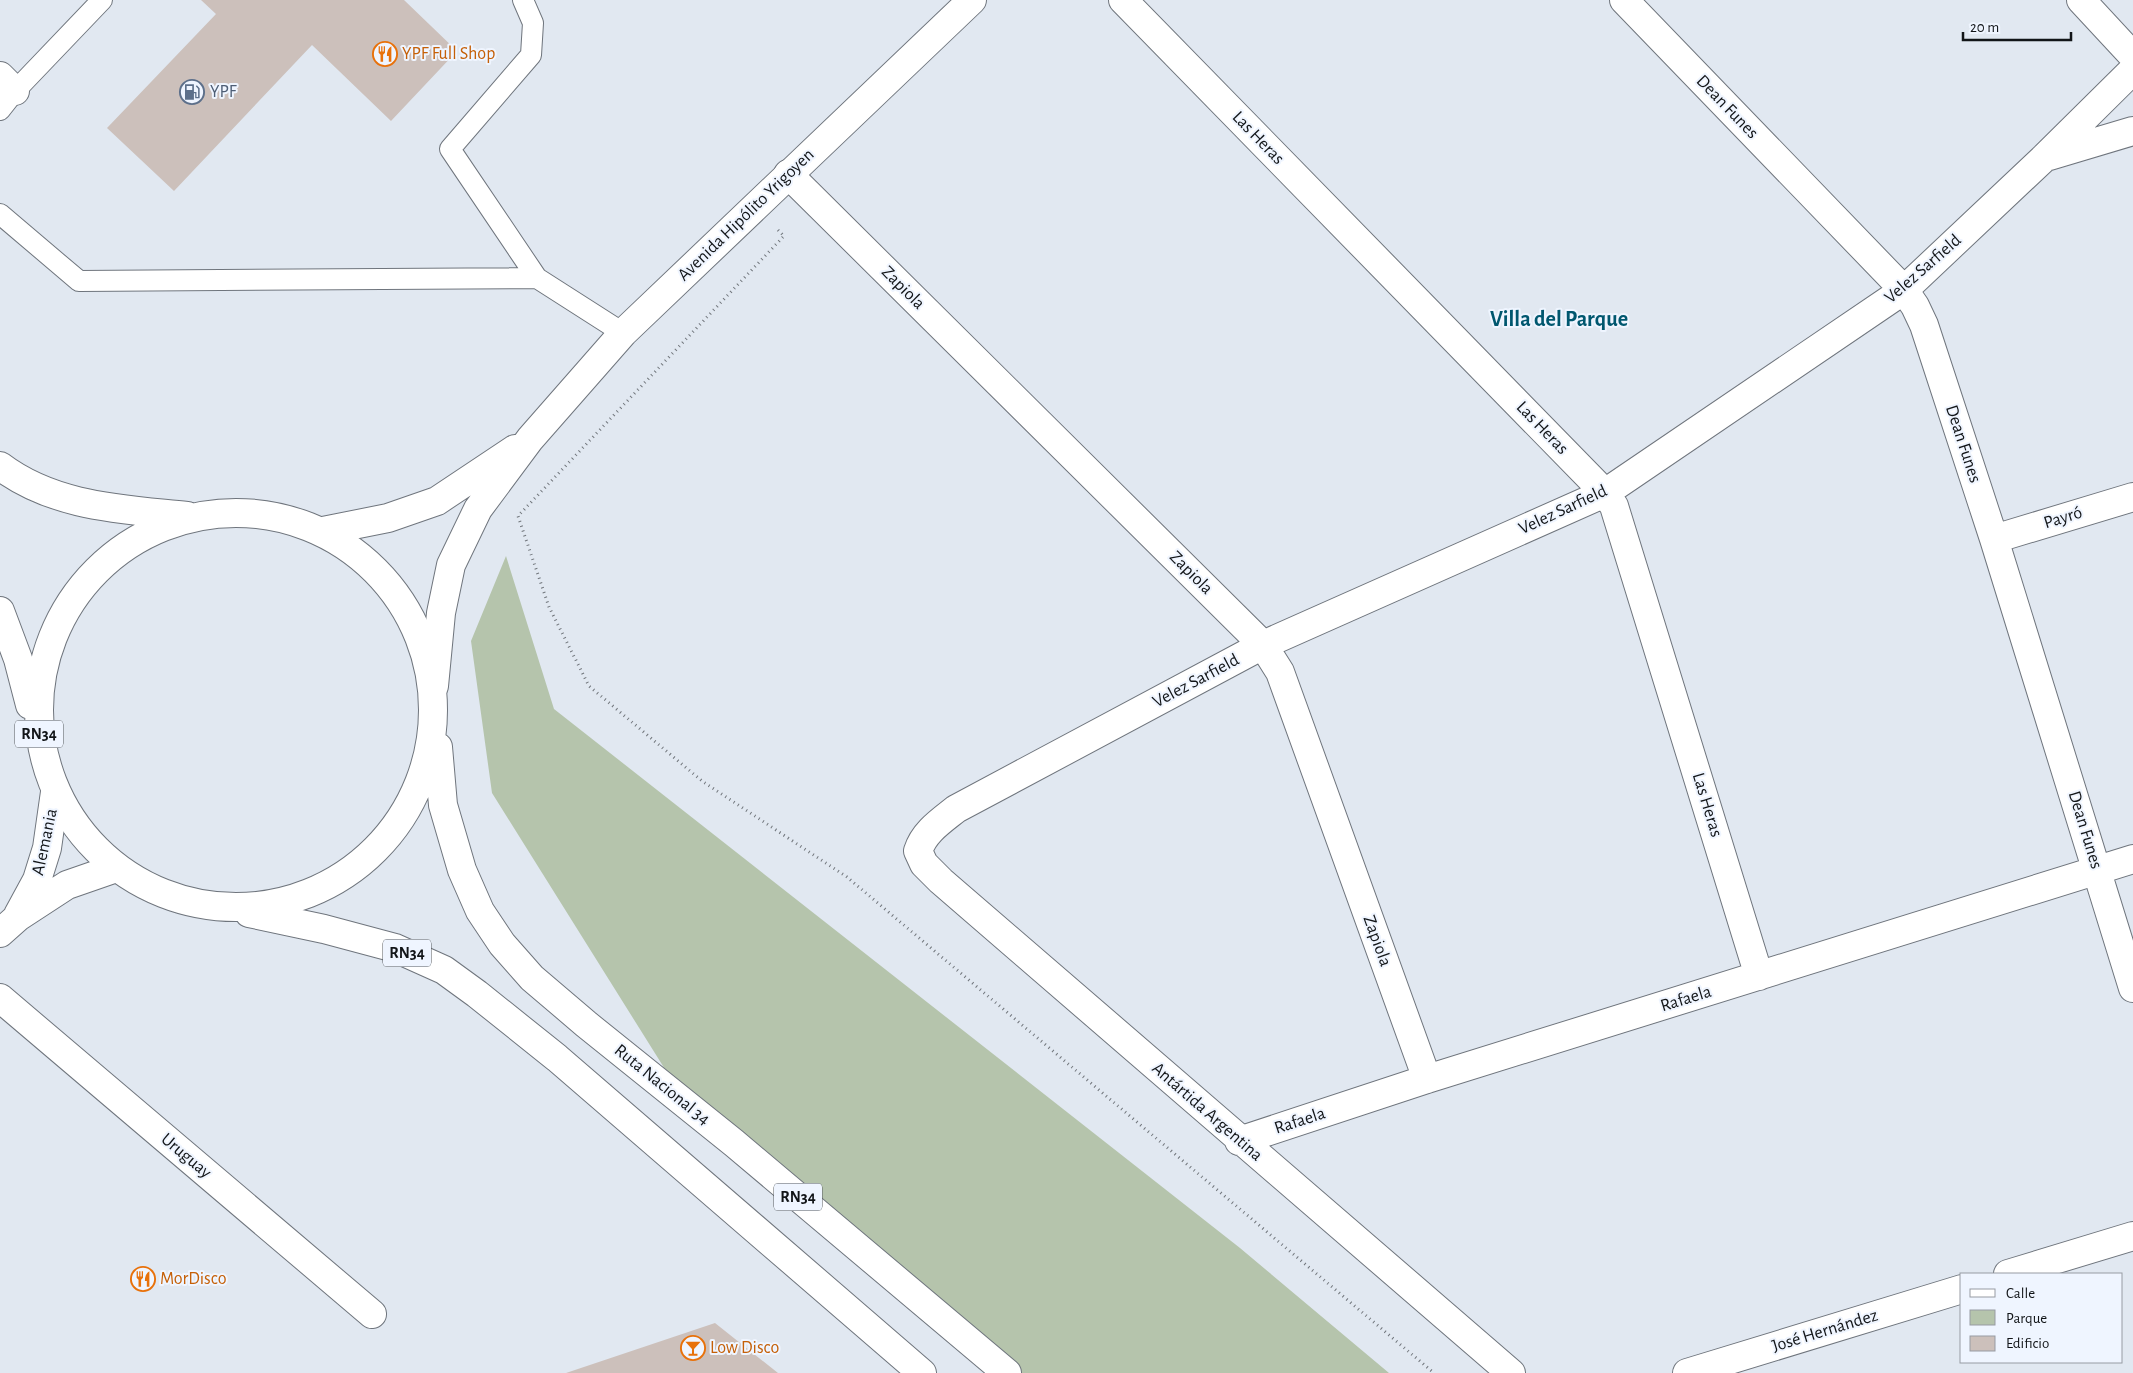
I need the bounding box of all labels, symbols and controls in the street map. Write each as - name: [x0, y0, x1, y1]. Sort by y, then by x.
- scale bar: [1963, 10, 2070, 42]
- text: 20 m: [1970, 20, 1999, 35]
- restaurant icon: YPF Full Shop: [372, 41, 398, 67]
- place label: YPF Full Shop: [402, 45, 495, 63]
- street label: Dean Funes: [1693, 72, 1761, 142]
- fuel station icon: YPF: [179, 79, 205, 105]
- place label: YPF: [210, 83, 237, 101]
- street label: Las Heras: [1228, 108, 1288, 168]
- street label: Avenida Hipólito Yrigoyen: [674, 145, 818, 285]
- street label: Velez Sarfield: [1881, 231, 1965, 307]
- street label: Zapiola: [878, 263, 928, 313]
- district label: Villa del Parque: [1490, 308, 1628, 330]
- street label: Las Heras: [1512, 398, 1572, 458]
- street label: Dean Funes: [1942, 403, 1984, 485]
- street label: Velez Sarfield: [1516, 482, 1610, 538]
- street label: Payró: [2042, 504, 2085, 532]
- street label: Zapiola: [1166, 548, 1216, 598]
- street label: Velez Sarfield: [1150, 651, 1242, 711]
- road number: RN34: [15, 721, 63, 748]
- street label: Las Heras: [1689, 771, 1725, 839]
- street label: Dean Funes: [2065, 789, 2105, 871]
- street label: Alemania: [29, 807, 61, 877]
- street label: Zapiola: [1359, 913, 1395, 969]
- road number: RN34: [383, 940, 431, 966]
- street label: Rafaela: [1658, 983, 1714, 1015]
- street label: Ruta Nacional 34: [611, 1041, 713, 1129]
- street label: Antártida Argentina: [1148, 1059, 1266, 1165]
- street label: Rafaela: [1272, 1104, 1328, 1138]
- street label: Uruguay: [157, 1130, 215, 1182]
- road number: RN34: [774, 1184, 822, 1210]
- restaurant icon: MorDisco: [130, 1266, 156, 1292]
- place label: MorDisco: [160, 1270, 227, 1288]
- legend: [1960, 1273, 2123, 1363]
- text: Calle: [2006, 1286, 2035, 1301]
- street label: José Hernández: [1770, 1306, 1880, 1356]
- text: Parque: [2006, 1311, 2047, 1326]
- bar icon: Low Disco: [680, 1335, 706, 1361]
- text: Edificio: [2006, 1336, 2049, 1351]
- place label: Low Disco: [710, 1339, 779, 1357]

